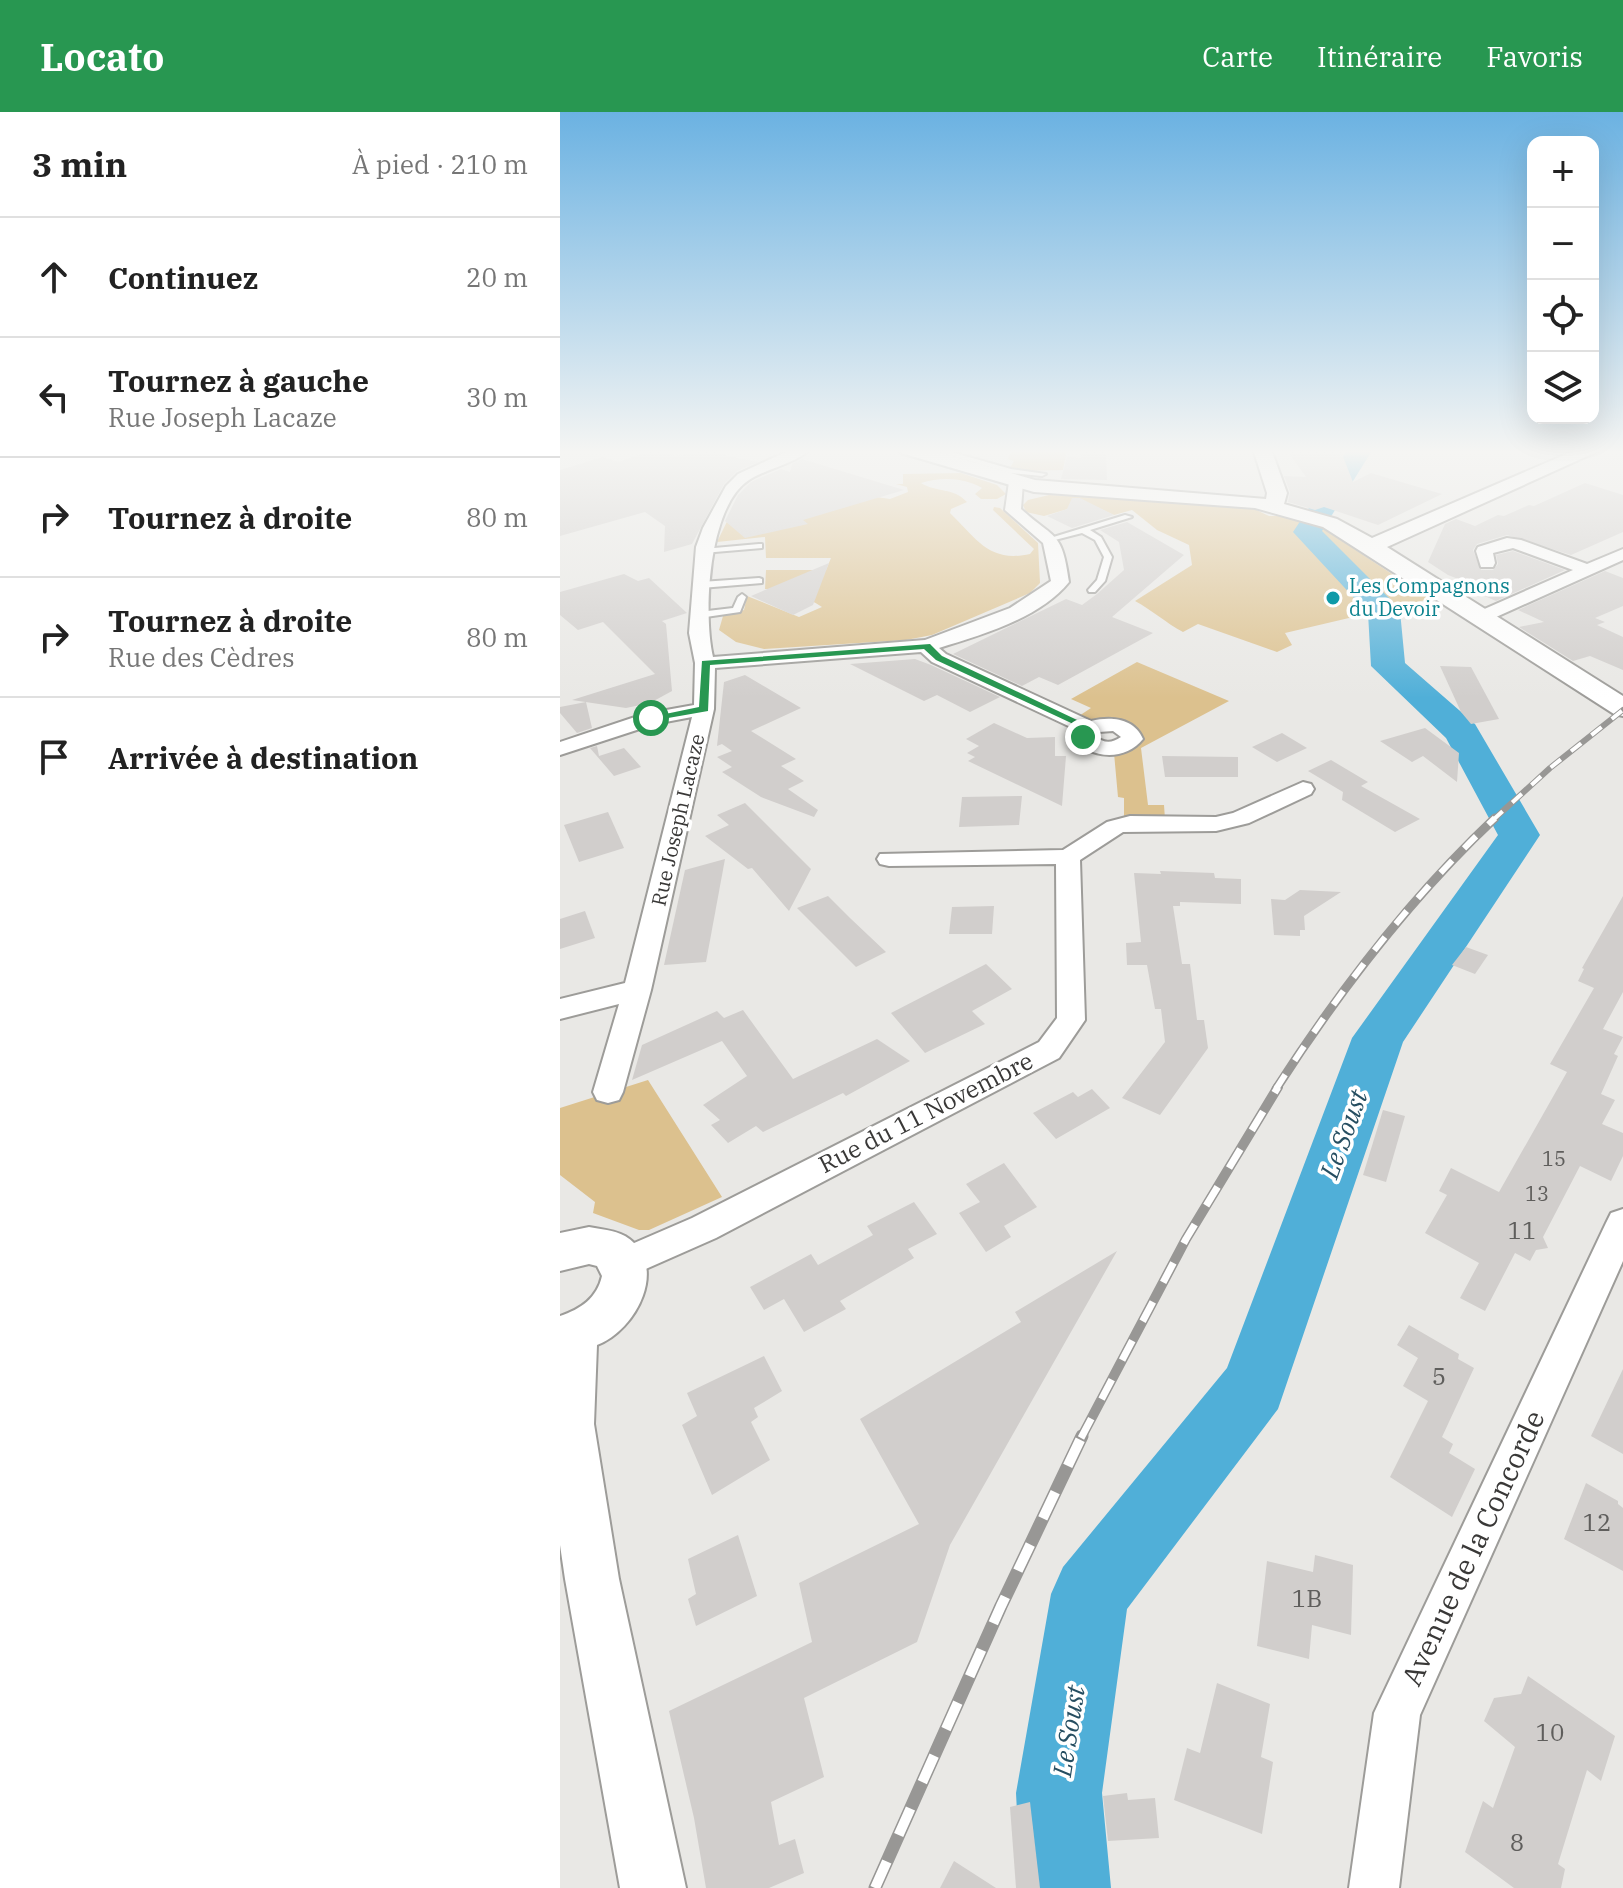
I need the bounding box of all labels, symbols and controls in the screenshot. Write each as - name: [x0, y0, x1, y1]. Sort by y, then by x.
- text: Locato: [40, 32, 164, 81]
- text: Carte: [1202, 38, 1273, 75]
- text: Itinéraire: [1317, 38, 1442, 75]
- text: Favoris: [1486, 38, 1583, 75]
- map controls: [1527, 136, 1599, 424]
- button: +: [1527, 136, 1599, 208]
- text: 3 min: [32, 142, 127, 186]
- text: À pied · 210 m: [352, 147, 528, 181]
- button: −: [1527, 208, 1599, 280]
- icon: ahead: [32, 255, 76, 299]
- text: Continuez: [108, 258, 258, 297]
- text: 20 m: [466, 260, 528, 294]
- button: locate: [1527, 280, 1599, 352]
- button: layers: [1527, 352, 1599, 424]
- text: Tournez à gauche: [108, 361, 369, 400]
- icon: left: [32, 375, 76, 419]
- text: 30 m: [466, 380, 528, 414]
- text: Rue Joseph Lacaze: [108, 400, 337, 434]
- icon: right: [32, 495, 76, 539]
- text: Tournez à droite: [108, 498, 352, 537]
- text: 80 m: [466, 500, 528, 534]
- place label: Les Compagnons du Devoir: [1349, 572, 1510, 622]
- marker: Les Compagnons du Devoir: [1324, 589, 1342, 607]
- text: Tournez à droite: [108, 601, 352, 640]
- icon: right: [32, 615, 76, 659]
- text: 80 m: [466, 620, 528, 654]
- text: Rue des Cèdres: [108, 640, 295, 674]
- route start: [633, 700, 669, 736]
- route end: [1065, 719, 1101, 755]
- street label: Rue Joseph Lacaze: [645, 731, 710, 909]
- icon: arrive: [32, 735, 76, 779]
- text: Arrivée à destination: [108, 738, 418, 777]
- street label: Rue du 11 Novembre: [813, 1044, 1038, 1180]
- water label: Le Soust: [1311, 1084, 1375, 1183]
- house number: 15: [1542, 1145, 1566, 1172]
- house number: 13: [1525, 1180, 1549, 1207]
- house number: 11: [1508, 1214, 1536, 1246]
- house number: 5: [1432, 1360, 1446, 1392]
- street label: Avenue de la Concorde: [1392, 1404, 1553, 1691]
- house number: 12: [1583, 1506, 1611, 1538]
- house number: 1B: [1292, 1582, 1322, 1614]
- water label: Le Soust: [1044, 1682, 1092, 1780]
- house number: 10: [1536, 1716, 1564, 1748]
- house number: 8: [1510, 1826, 1524, 1858]

